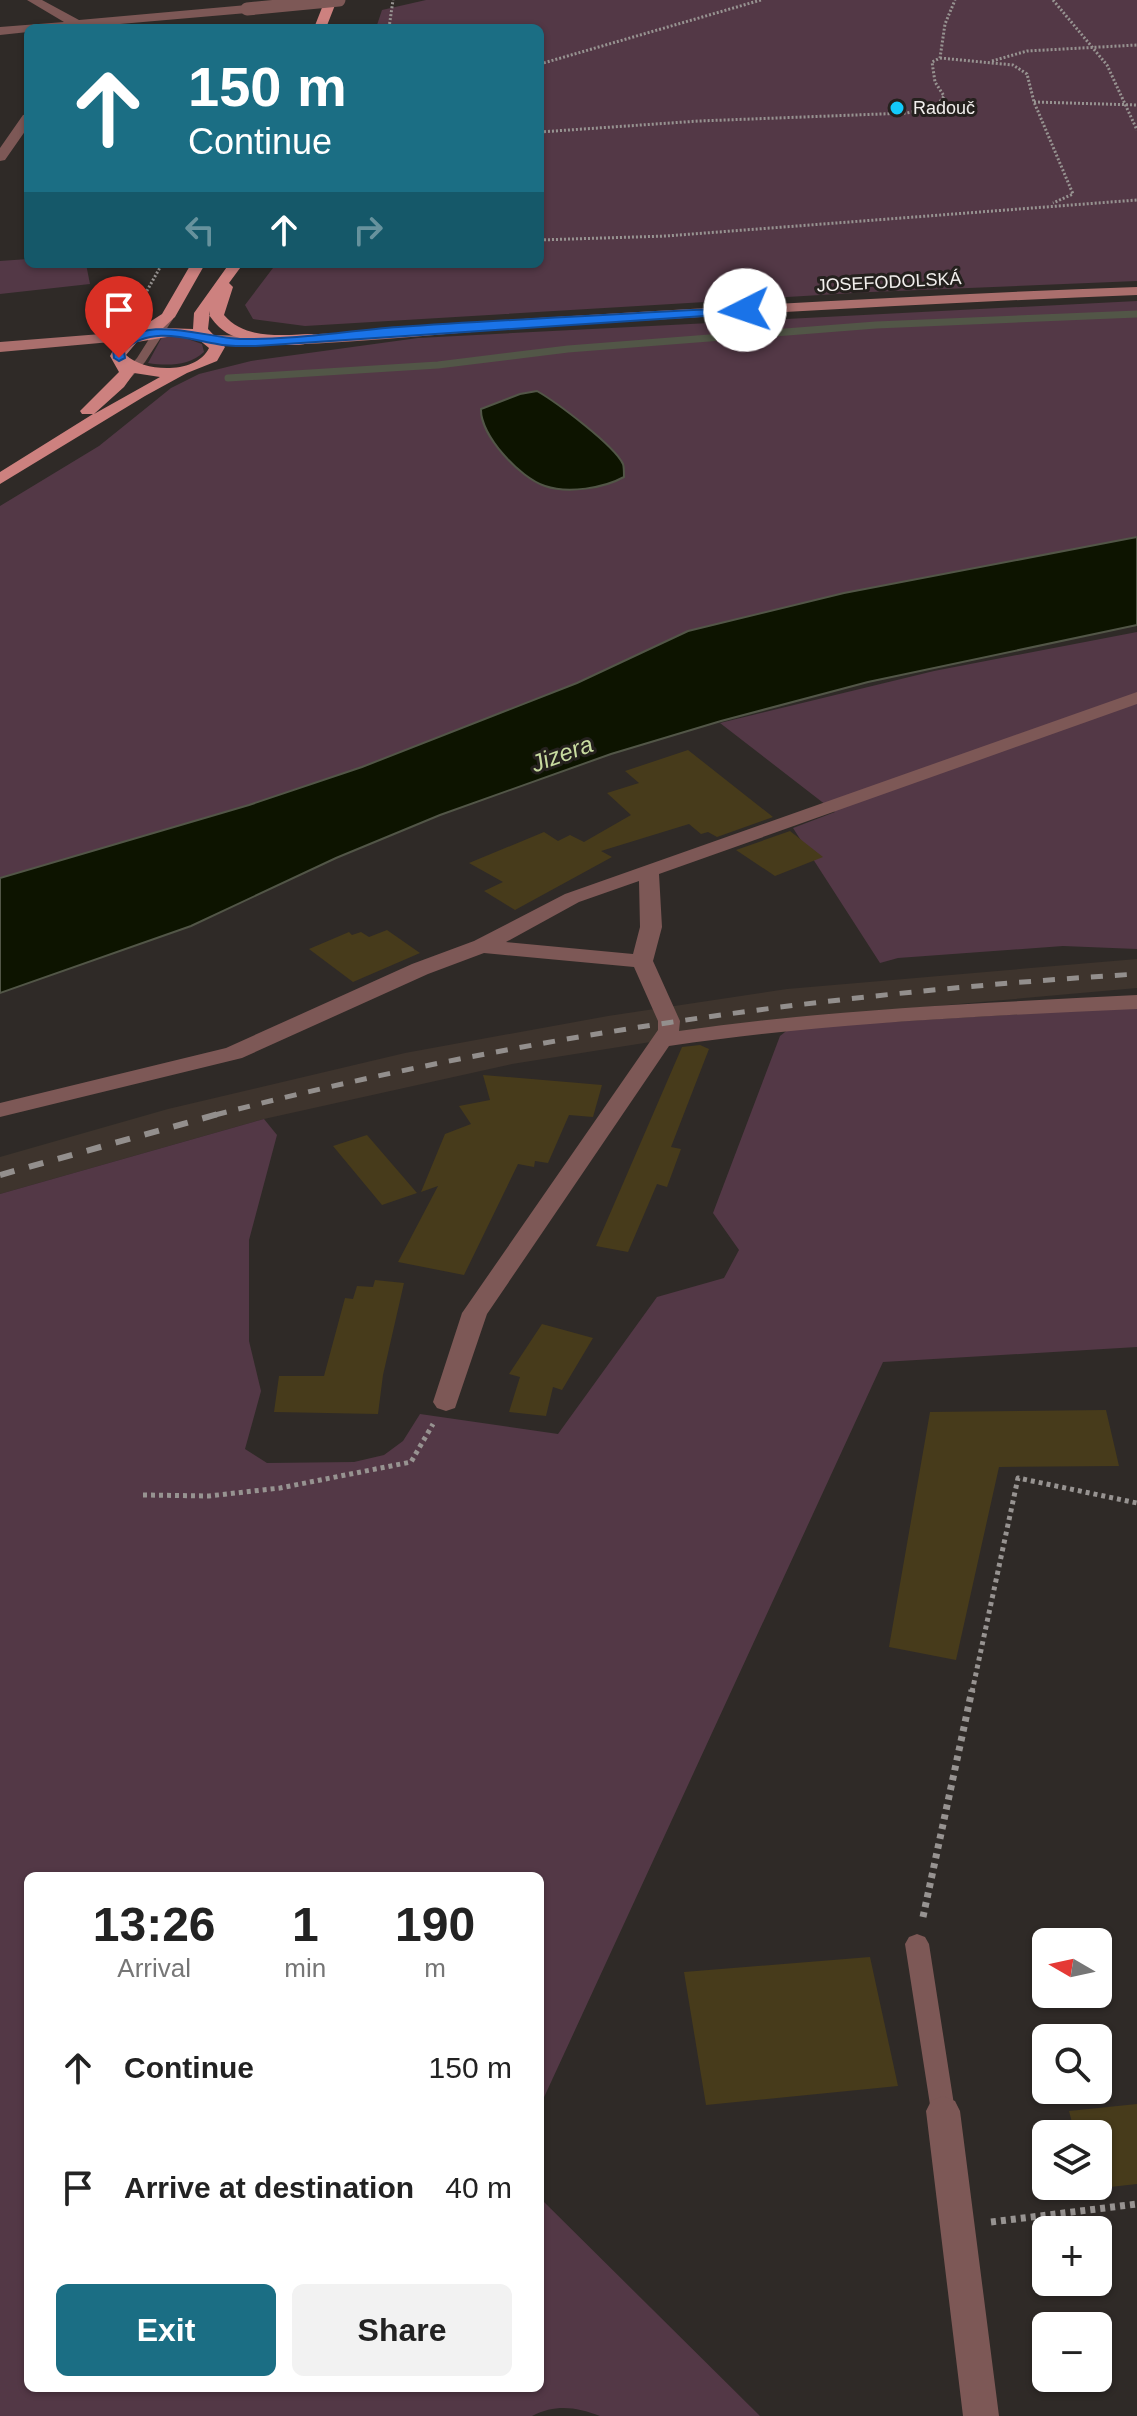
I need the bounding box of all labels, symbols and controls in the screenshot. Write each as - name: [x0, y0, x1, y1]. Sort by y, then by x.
- text: 150 m: [188, 55, 347, 118]
- icon: ahead: [56, 56, 160, 160]
- place label: Radouč: [913, 98, 975, 118]
- marker: Radouč: [888, 99, 906, 117]
- text: Continue: [188, 121, 332, 162]
- icon: left: [178, 208, 222, 252]
- icon: ahead: [262, 208, 306, 252]
- icon: right: [346, 208, 390, 252]
- position arrow: [703, 268, 787, 352]
- street label: JOSEFODOLSKÁ: [816, 268, 962, 296]
- pin: [85, 276, 153, 358]
- icon: arrive: [97, 288, 141, 332]
- water label: Jizera: [526, 730, 597, 778]
- text: 13:26: [93, 1898, 216, 1951]
- text: 1: [292, 1898, 319, 1951]
- text: 190: [395, 1898, 475, 1951]
- north arrow: [1032, 1928, 1112, 2008]
- map controls: [1032, 1928, 1112, 2392]
- text: Arrival: [117, 1953, 191, 1983]
- text: min: [284, 1953, 326, 1983]
- text: m: [424, 1953, 446, 1983]
- button: search: [1032, 2024, 1112, 2104]
- icon: ahead: [56, 2046, 100, 2090]
- text: Continue: [124, 2051, 254, 2084]
- text: 150 m: [429, 2051, 512, 2084]
- button: layers: [1032, 2120, 1112, 2200]
- icon: arrive: [56, 2166, 100, 2210]
- text: Arrive at destination: [124, 2171, 414, 2204]
- text: 40 m: [445, 2171, 512, 2204]
- button: +: [1032, 2216, 1112, 2296]
- button: Exit: [56, 2284, 276, 2376]
- button: Share: [292, 2284, 512, 2376]
- button: −: [1032, 2312, 1112, 2392]

